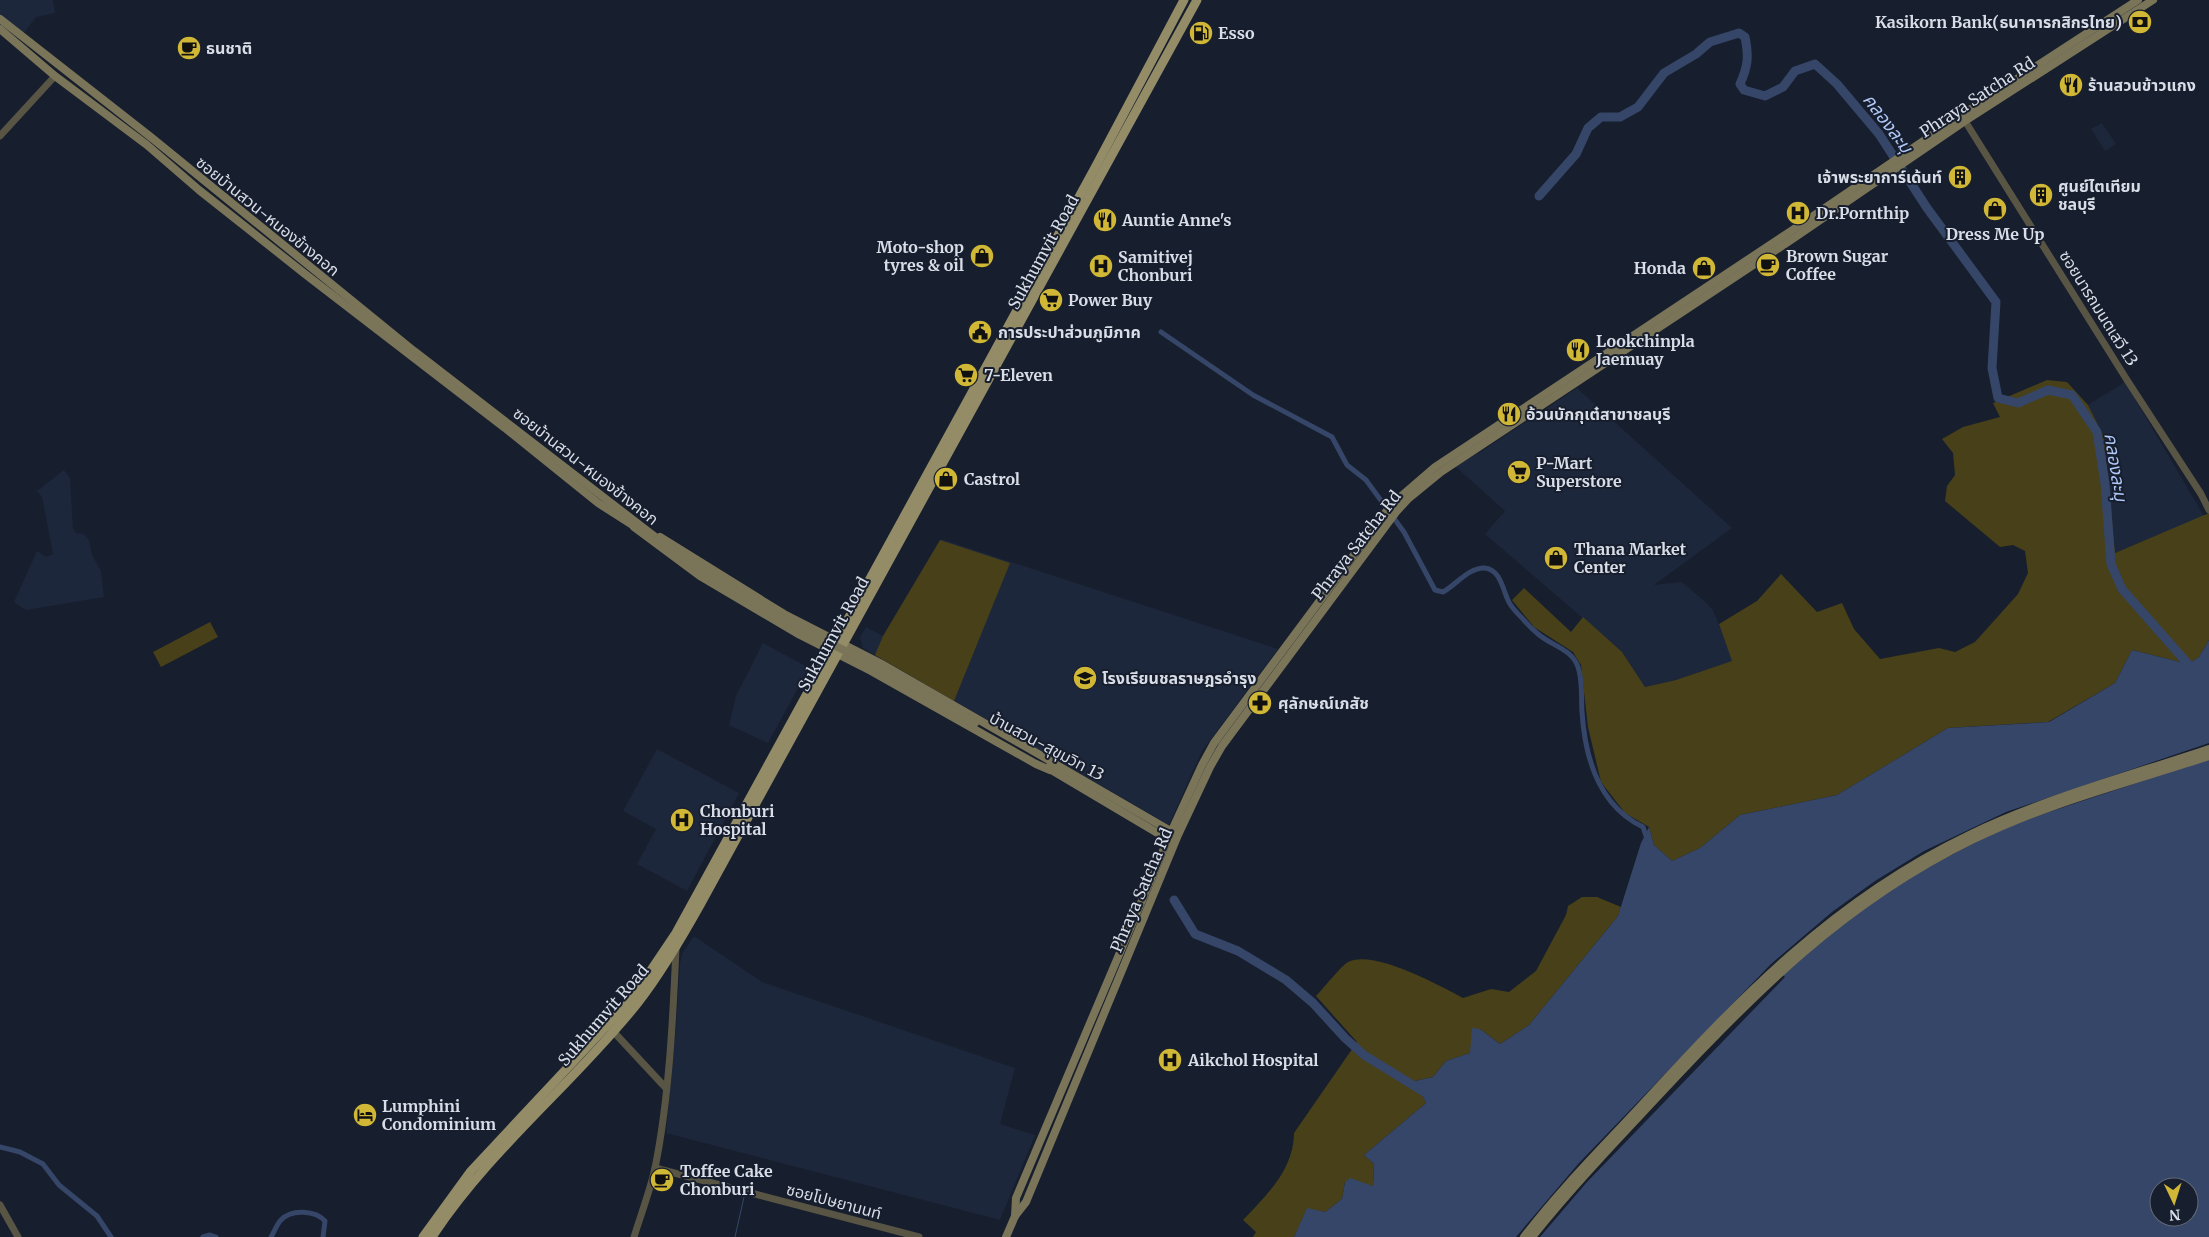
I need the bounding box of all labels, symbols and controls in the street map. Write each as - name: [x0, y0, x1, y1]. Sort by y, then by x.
- bank icon: Kasikorn Bank(ธนาคารกสิกรไทย): [2127, 9, 2153, 35]
- place label: Kasikorn Bank(ธนาคารกสิกรไทย): [1875, 12, 2122, 32]
- fuel station icon: Esso: [1188, 20, 1214, 46]
- place label: Esso: [1218, 23, 1255, 43]
- cafe icon: ธนชาติ: [176, 35, 202, 61]
- place label: ธนชาติ: [206, 38, 252, 58]
- street label: Phraya Satcha Rd: [1916, 52, 2039, 142]
- restaurant icon: ร้านสวนข้าวแกง: [2058, 72, 2084, 98]
- place label: ร้านสวนข้าวแกง: [2088, 75, 2196, 95]
- water label: คลองละมุ: [1858, 89, 1919, 159]
- street label: ซอยบ้านสวน-หนองข้างคอก: [192, 152, 344, 280]
- building icon: เจ้าพระยาการ์เด้นท์: [1947, 164, 1973, 190]
- place label: เจ้าพระยาการ์เด้นท์: [1817, 167, 1942, 187]
- place label: ศูนย์ไตเทียม ชลบุรี: [2058, 176, 2141, 214]
- building icon: ศูนย์ไตเทียม ชลบุรี: [2028, 182, 2054, 208]
- street label: Sukhumvit Road: [1003, 191, 1083, 313]
- shop icon: Dress Me Up: [1982, 196, 2008, 222]
- hospital icon: Dr.Pornthip: [1785, 200, 1811, 226]
- place label: Dr.Pornthip: [1816, 203, 1909, 223]
- restaurant icon: Auntie Anne's: [1092, 207, 1118, 233]
- place label: Auntie Anne's: [1121, 210, 1232, 230]
- place label: Dress Me Up: [1946, 224, 2044, 244]
- place label: Moto-shop tyres & oil: [876, 237, 964, 275]
- shop icon: Moto-shop tyres & oil: [969, 243, 995, 269]
- place label: Brown Sugar Coffee: [1786, 246, 1889, 284]
- place label: Samitivej Chonburi: [1118, 247, 1193, 285]
- street label: ซอยนารถมนตเสวี 13: [2055, 247, 2143, 369]
- cafe icon: Brown Sugar Coffee: [1755, 252, 1781, 278]
- hospital icon: Samitivej Chonburi: [1088, 253, 1114, 279]
- shop icon: Honda: [1691, 255, 1717, 281]
- place label: Honda: [1634, 258, 1686, 278]
- supermarket icon: Power Buy: [1038, 287, 1064, 313]
- place label: Power Buy: [1068, 290, 1153, 310]
- public building icon: การประปาส่วนภูมิภาค: [967, 319, 993, 345]
- place label: การประปาส่วนภูมิภาค: [998, 322, 1141, 343]
- place label: Lookchinpla Jaemuay: [1595, 331, 1695, 369]
- restaurant icon: Lookchinpla Jaemuay: [1565, 337, 1591, 363]
- supermarket icon: 7-Eleven: [953, 362, 979, 388]
- place label: 7-Eleven: [984, 365, 1053, 385]
- restaurant icon: อ้วนบักกุเต๋สาขาชลบุรี: [1496, 401, 1522, 427]
- street label: ซอยบ้านสวน-หนองข้างคอก: [509, 403, 663, 529]
- place label: อ้วนบักกุเต๋สาขาชลบุรี: [1526, 404, 1671, 424]
- water label: คลองละมุ: [2099, 431, 2133, 505]
- place label: P-Mart Superstore: [1536, 453, 1622, 491]
- supermarket icon: P-Mart Superstore: [1506, 459, 1532, 485]
- shop icon: Castrol: [933, 466, 959, 492]
- place label: Castrol: [964, 469, 1020, 489]
- street label: Phraya Satcha Rd: [1307, 486, 1405, 604]
- place label: Thana Market Center: [1574, 539, 1687, 577]
- shop icon: Thana Market Center: [1543, 545, 1569, 571]
- street label: Sukhumvit Road: [793, 573, 873, 695]
- school or university icon: โรงเรียนชลราษฎรอำรุง: [1072, 665, 1098, 691]
- place label: โรงเรียนชลราษฎรอำรุง: [1102, 668, 1256, 688]
- pharmacy icon: ศุลักษณ์เภสัช: [1247, 690, 1273, 716]
- place label: ศุลักษณ์เภสัช: [1278, 693, 1369, 713]
- street label: บ้านสวน-สุขุมวิท 13: [986, 707, 1108, 785]
- place label: Chonburi Hospital: [700, 801, 775, 839]
- hospital icon: Chonburi Hospital: [669, 807, 695, 833]
- street label: Phraya Satcha Rd: [1106, 825, 1176, 955]
- street label: Sukhumvit Road: [554, 960, 653, 1070]
- hospital icon: Aikchol Hospital: [1157, 1047, 1183, 1073]
- place label: Aikchol Hospital: [1187, 1050, 1319, 1070]
- place label: Lumphini Condominium: [382, 1096, 496, 1134]
- hotel icon: Lumphini Condominium: [352, 1102, 378, 1128]
- place label: Toffee Cake Chonburi: [680, 1161, 773, 1199]
- cafe icon: Toffee Cake Chonburi: [649, 1167, 675, 1193]
- north arrow: [2149, 1177, 2199, 1227]
- street label: ซอยโปษยานนท์: [784, 1179, 884, 1223]
- text: N: [2169, 1206, 2181, 1224]

